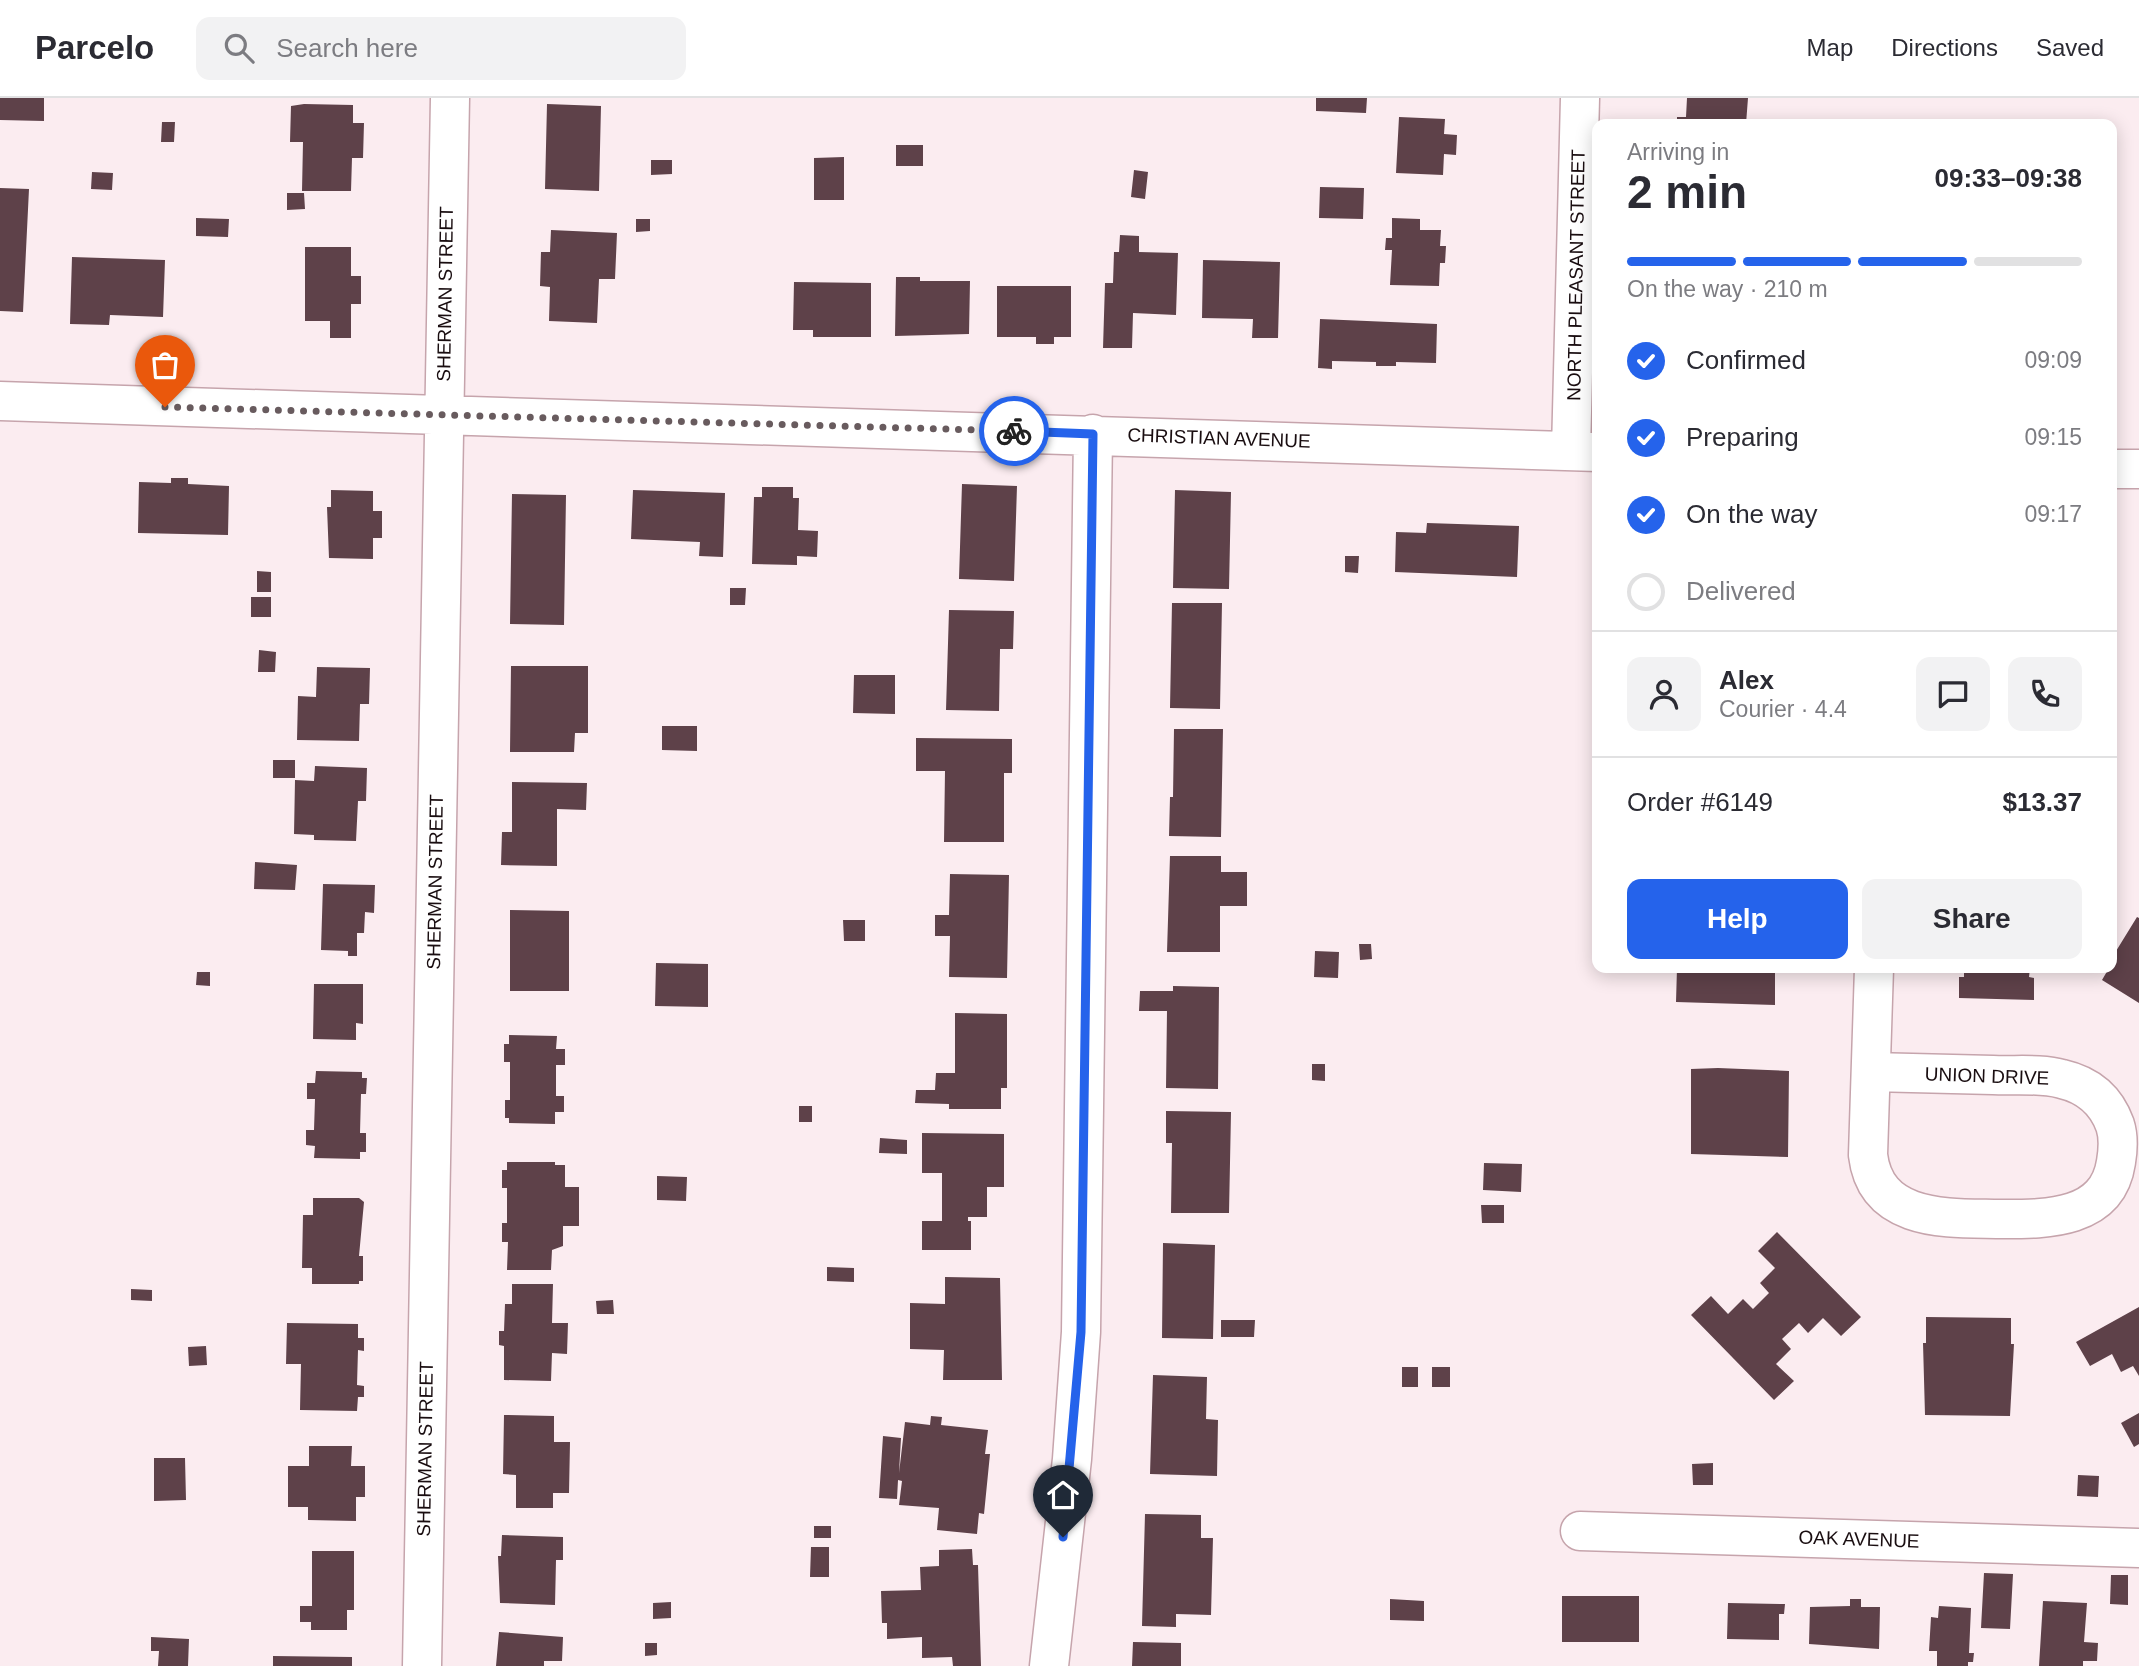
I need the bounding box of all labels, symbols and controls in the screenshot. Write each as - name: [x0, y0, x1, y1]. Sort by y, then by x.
- search box: [196, 17, 686, 80]
- text: Parcelo: [35, 29, 154, 66]
- icon: search: [220, 29, 258, 67]
- text: Search here: [276, 33, 418, 63]
- text: Map: [1807, 34, 1853, 61]
- text: Directions: [1891, 34, 1998, 61]
- text: Saved: [2036, 34, 2104, 61]
- text: Arriving in: [1627, 139, 1729, 165]
- street label: NORTH PLEASANT STREET: [1563, 149, 1589, 401]
- text: 09:33–09:38: [1935, 163, 2082, 193]
- text: 2 min: [1627, 166, 1747, 218]
- street label: SHERMAN STREET: [433, 206, 457, 382]
- text: On the way · 210 m: [1627, 276, 1828, 302]
- pin: [135, 335, 195, 407]
- icon: check: [1627, 342, 1665, 380]
- text: Confirmed: [1686, 345, 1806, 375]
- icon: bag: [146, 346, 184, 384]
- text: 09:09: [2024, 347, 2082, 373]
- courier: [979, 396, 1049, 466]
- icon: bike: [995, 412, 1033, 450]
- icon: check: [1627, 419, 1665, 457]
- text: Preparing: [1686, 422, 1799, 452]
- street label: CHRISTIAN AVENUE: [1127, 424, 1311, 452]
- text: 09:15: [2024, 424, 2082, 450]
- icon: check: [1627, 496, 1665, 534]
- text: On the way: [1686, 499, 1818, 529]
- text: 09:17: [2024, 501, 2082, 527]
- text: Delivered: [1686, 576, 1796, 606]
- button: person: [1627, 657, 1701, 731]
- button: chat: [1916, 657, 1990, 731]
- button: phone: [2008, 657, 2082, 731]
- text: Alex: [1719, 665, 1774, 695]
- text: Courier · 4.4: [1719, 696, 1847, 722]
- text: Order #6149: [1627, 787, 1773, 817]
- text: $13.37: [2002, 787, 2082, 817]
- street label: SHERMAN STREET: [423, 794, 447, 970]
- button: Help: [1627, 879, 1848, 959]
- button: Share: [1862, 879, 2082, 959]
- street label: UNION DRIVE: [1924, 1063, 2050, 1089]
- street label: SHERMAN STREET: [413, 1361, 437, 1537]
- pin: [1033, 1465, 1093, 1537]
- icon: home: [1044, 1476, 1082, 1514]
- street label: OAK AVENUE: [1798, 1526, 1920, 1552]

